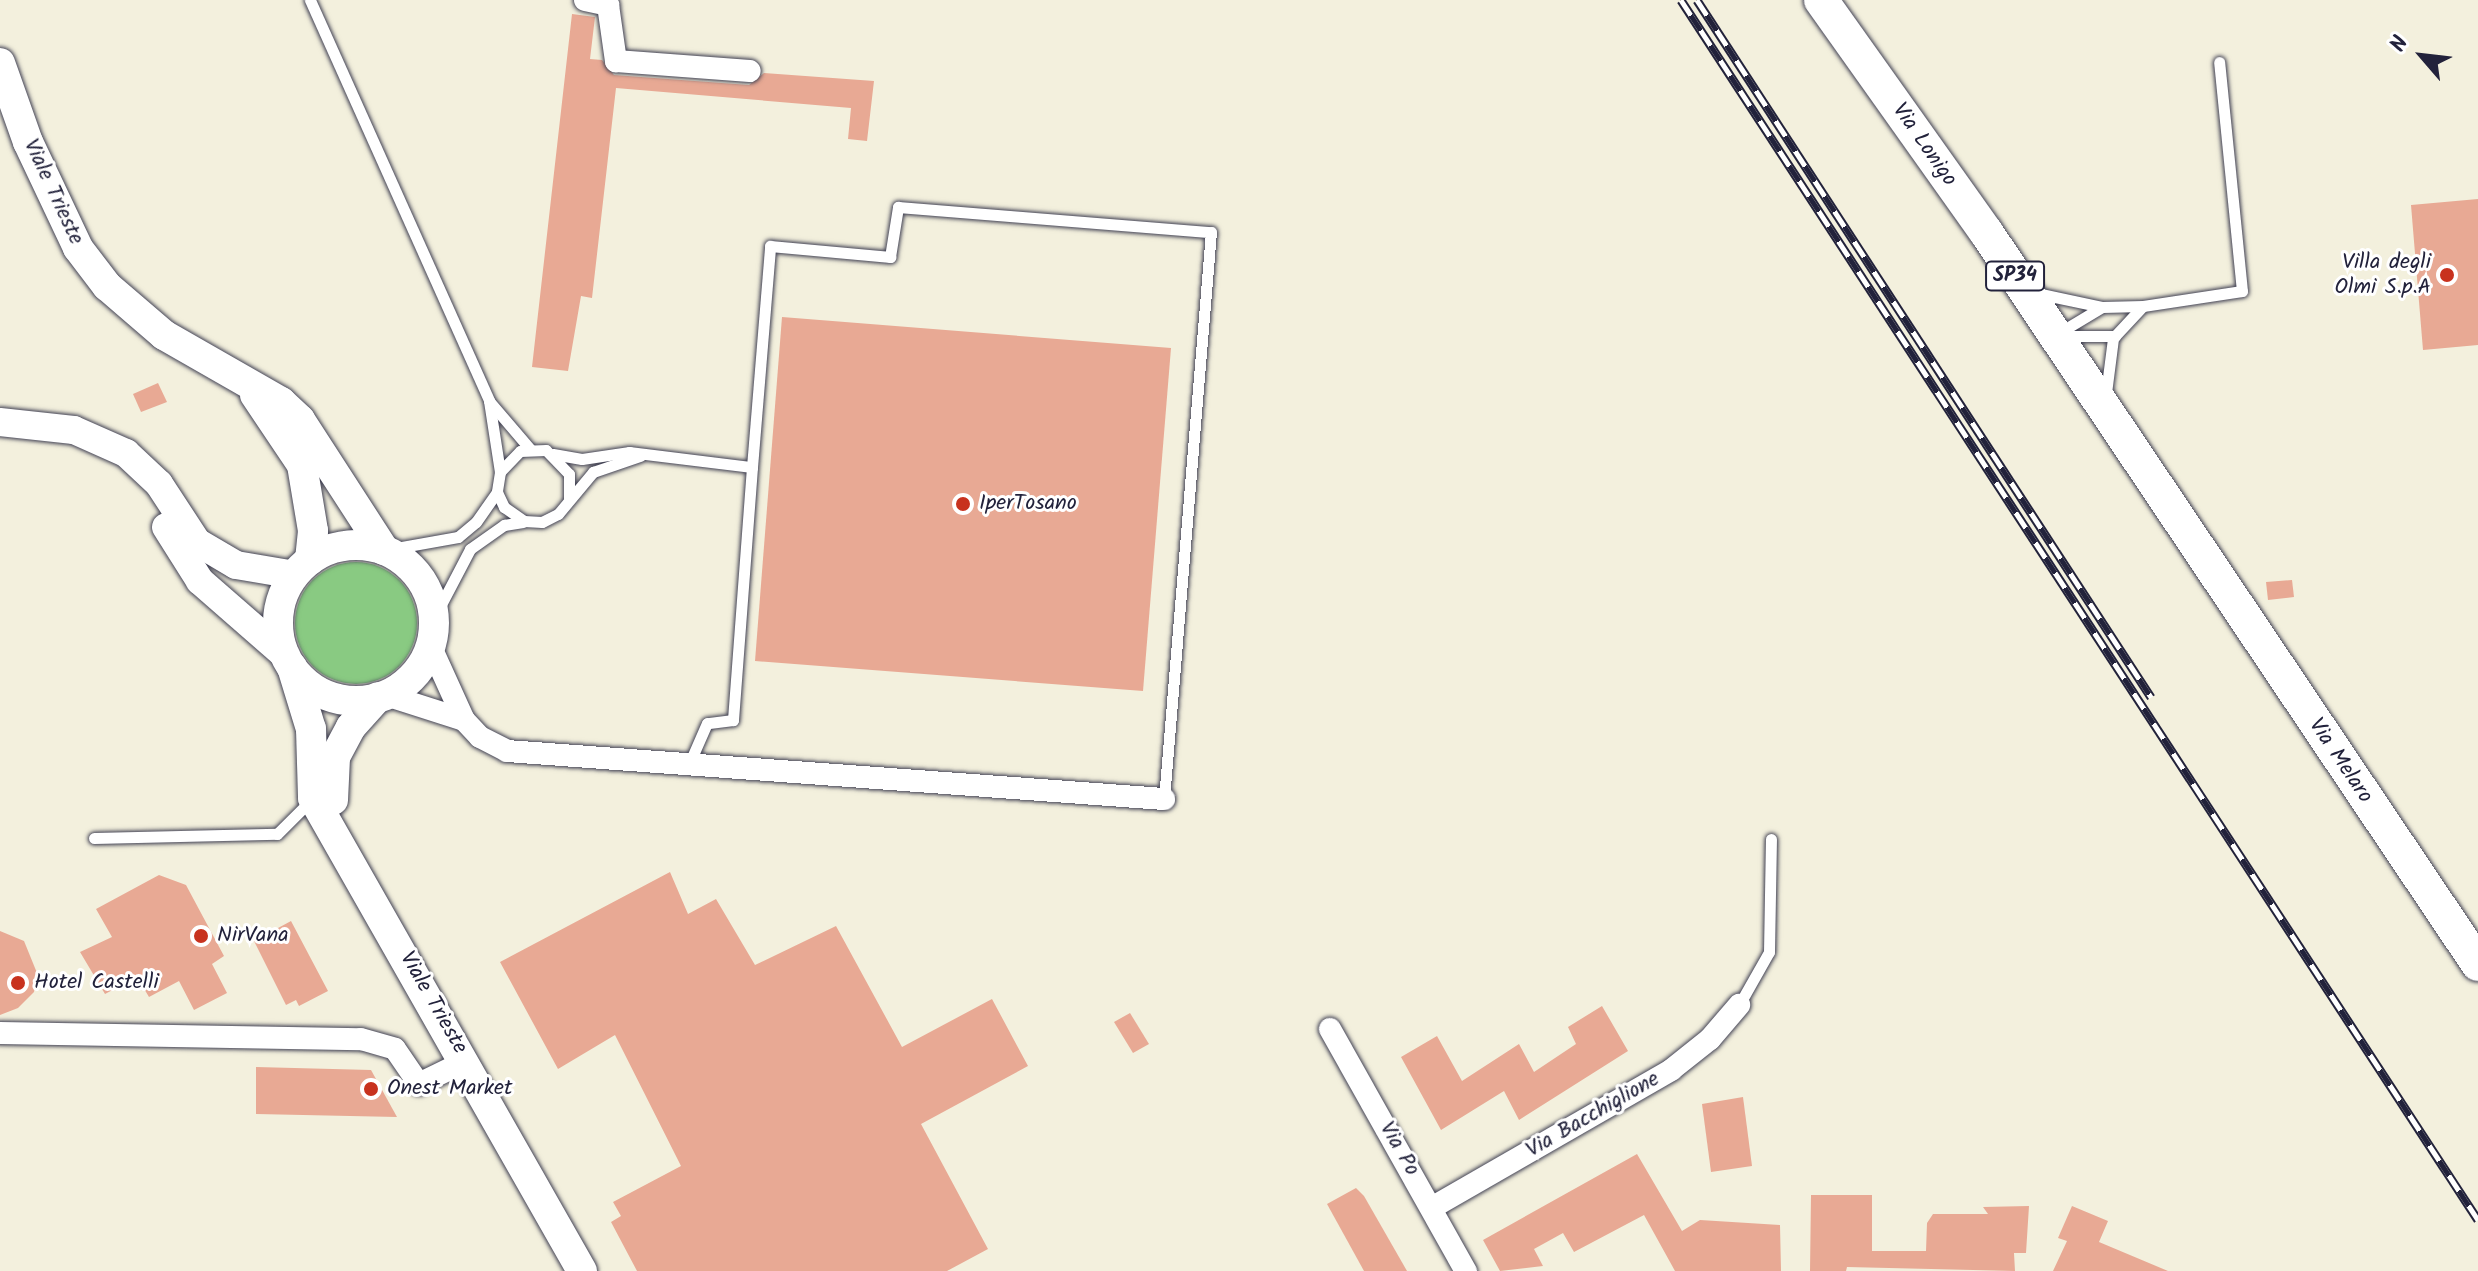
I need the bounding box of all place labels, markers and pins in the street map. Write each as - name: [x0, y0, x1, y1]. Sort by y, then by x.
- place label: Villa degli Olmi S.p.A: [2335, 249, 2431, 300]
- marker: Villa degli Olmi S.p.A: [2438, 266, 2456, 284]
- place label: IperTosano: [979, 491, 1077, 517]
- marker: IperTosano: [954, 495, 972, 513]
- place label: NirVana: [217, 923, 288, 949]
- marker: NirVana: [192, 927, 210, 945]
- place label: Hotel Castelli: [34, 970, 159, 996]
- marker: Hotel Castelli: [9, 974, 27, 992]
- place label: Onest Market: [387, 1076, 513, 1102]
- marker: Onest Market: [362, 1080, 380, 1098]

